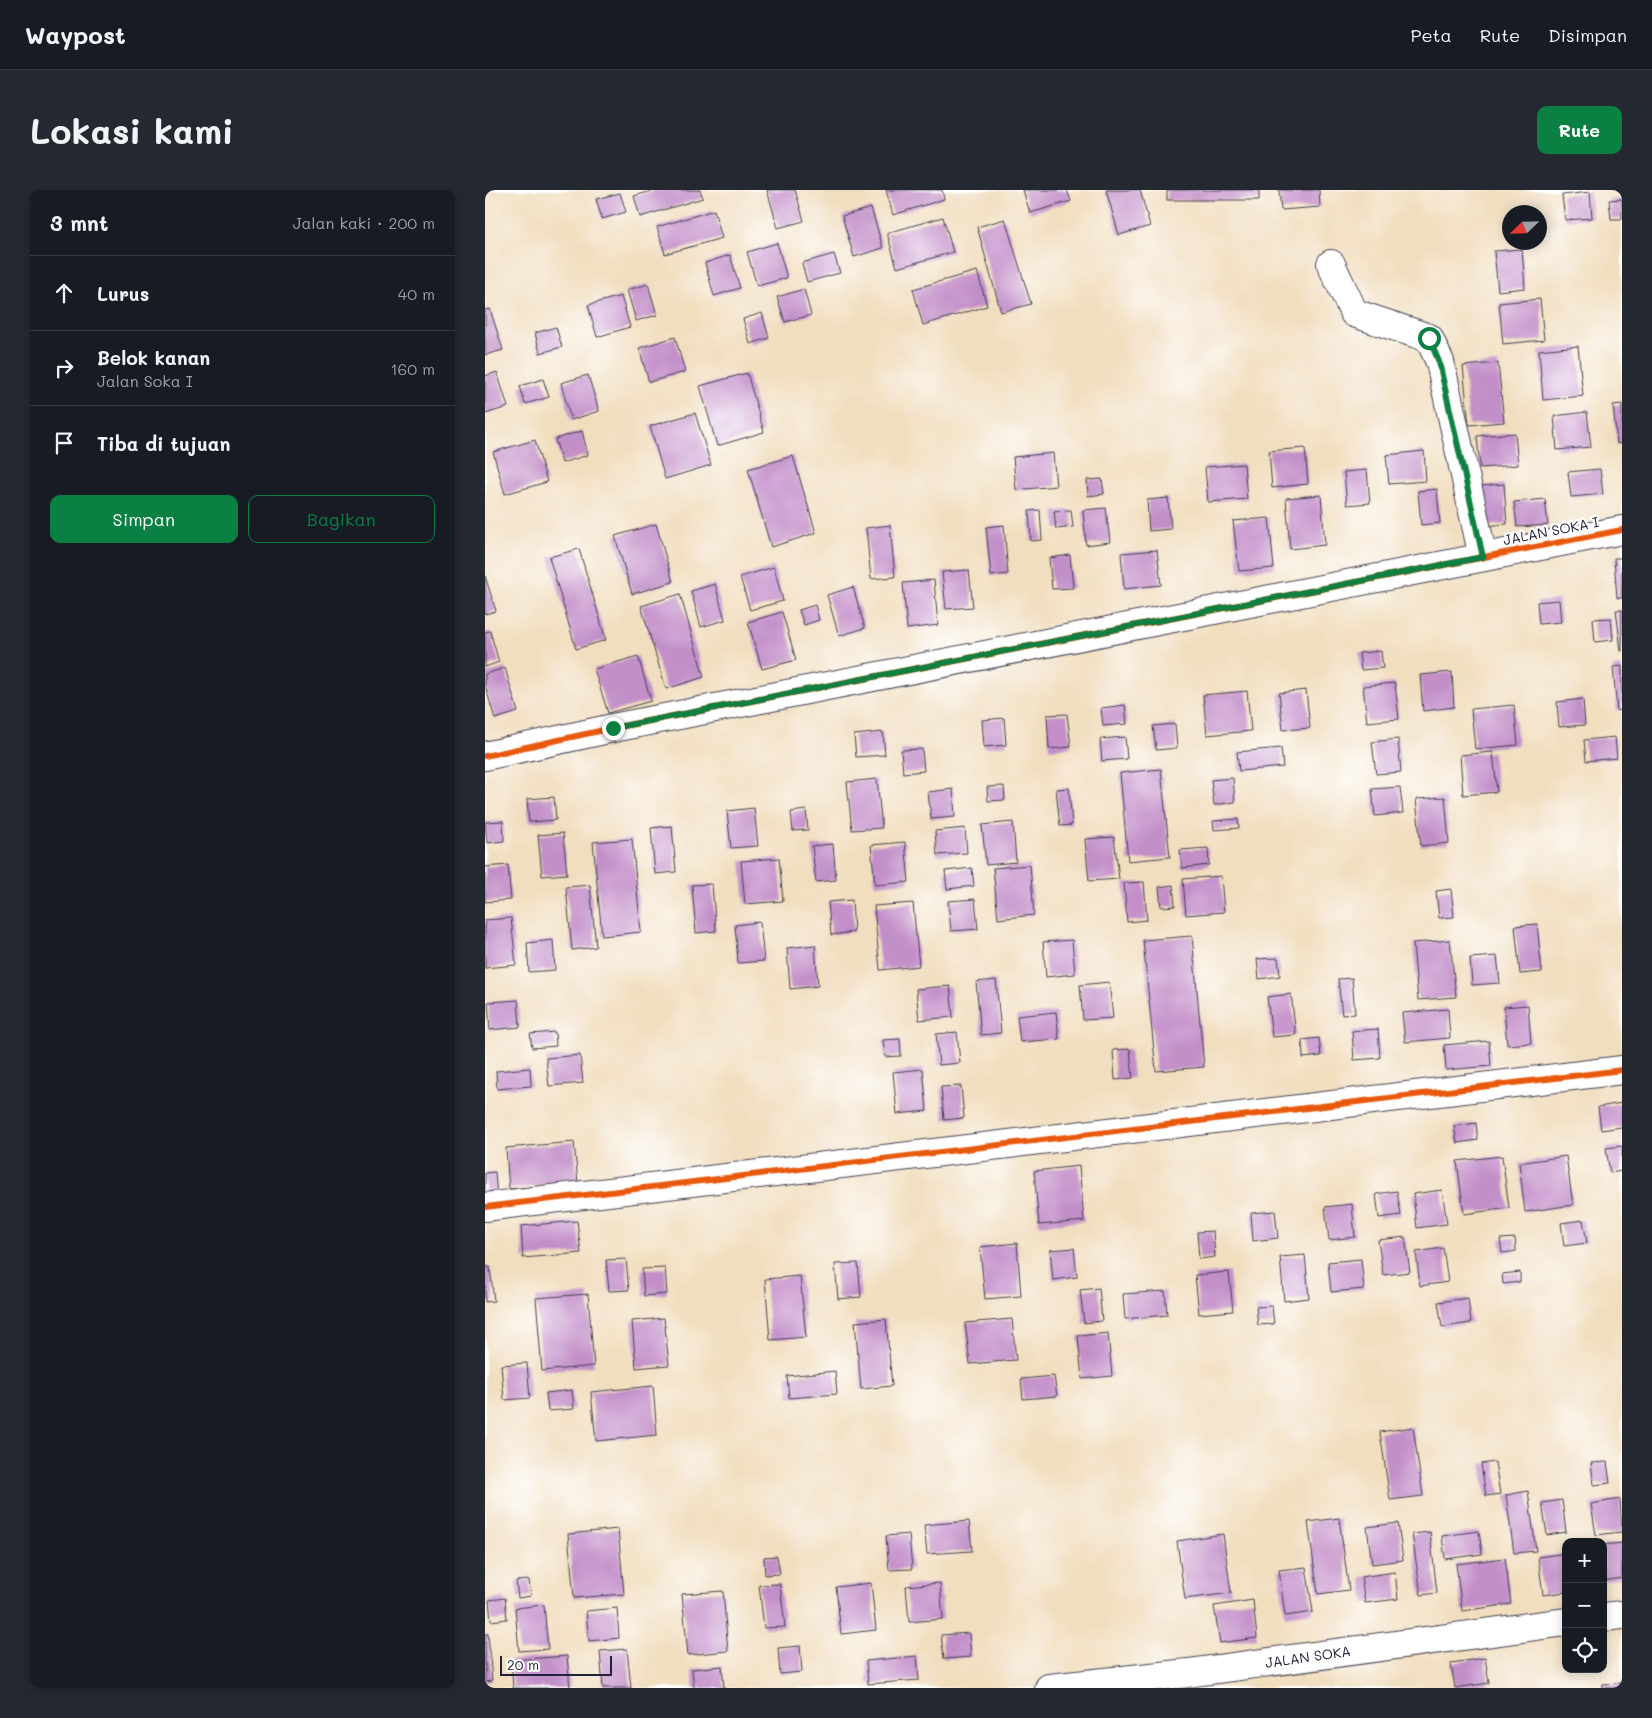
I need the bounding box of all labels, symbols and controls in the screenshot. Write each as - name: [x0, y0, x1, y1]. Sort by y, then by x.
- text: Waypost: [25, 19, 126, 50]
- text: Peta: [1410, 23, 1452, 47]
- text: Rute: [1480, 23, 1520, 47]
- text: Disimpan: [1548, 23, 1627, 47]
- button: Rute: [1537, 106, 1622, 154]
- text: Lokasi kami: [30, 107, 234, 153]
- north arrow: [1502, 205, 1547, 250]
- text: 3 mnt: [50, 209, 108, 236]
- text: Jalan kaki · 200 m: [293, 212, 435, 233]
- icon: ahead: [50, 279, 78, 307]
- text: Lurus: [97, 281, 149, 306]
- text: 40 m: [398, 283, 435, 304]
- route start: [1418, 327, 1441, 350]
- text: Belok kanan: [97, 345, 210, 370]
- icon: right: [50, 354, 78, 382]
- text: 160 m: [390, 358, 435, 379]
- text: Jalan Soka I: [97, 370, 193, 391]
- icon: arrive: [50, 429, 78, 457]
- text: Tiba di tujuan: [97, 431, 230, 456]
- button: Simpan: [50, 495, 238, 543]
- button: Bagikan: [248, 495, 435, 543]
- street label: JALAN SOKA I: [1501, 512, 1600, 549]
- route end: [602, 717, 625, 740]
- map controls: [1562, 1538, 1607, 1673]
- button: +: [1562, 1538, 1607, 1583]
- button: −: [1562, 1583, 1607, 1628]
- button: locate: [1562, 1628, 1607, 1673]
- street label: JALAN SOKA: [1264, 1641, 1352, 1672]
- scale bar: [500, 1653, 613, 1676]
- text: 20 m: [507, 1655, 539, 1674]

